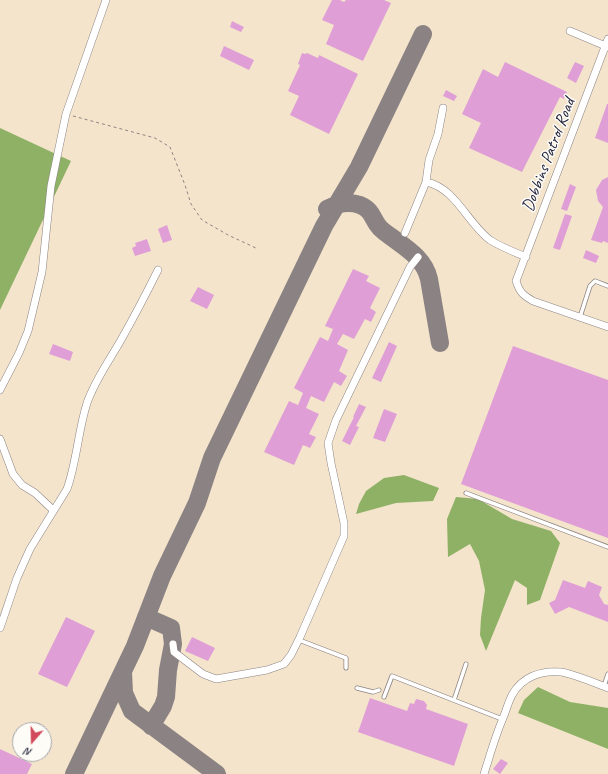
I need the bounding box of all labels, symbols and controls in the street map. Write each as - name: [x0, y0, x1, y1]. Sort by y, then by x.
- street label: Dobbins Patrol Road: [518, 96, 580, 214]
- north arrow: [12, 722, 52, 762]
- text: N: [23, 745, 34, 760]

